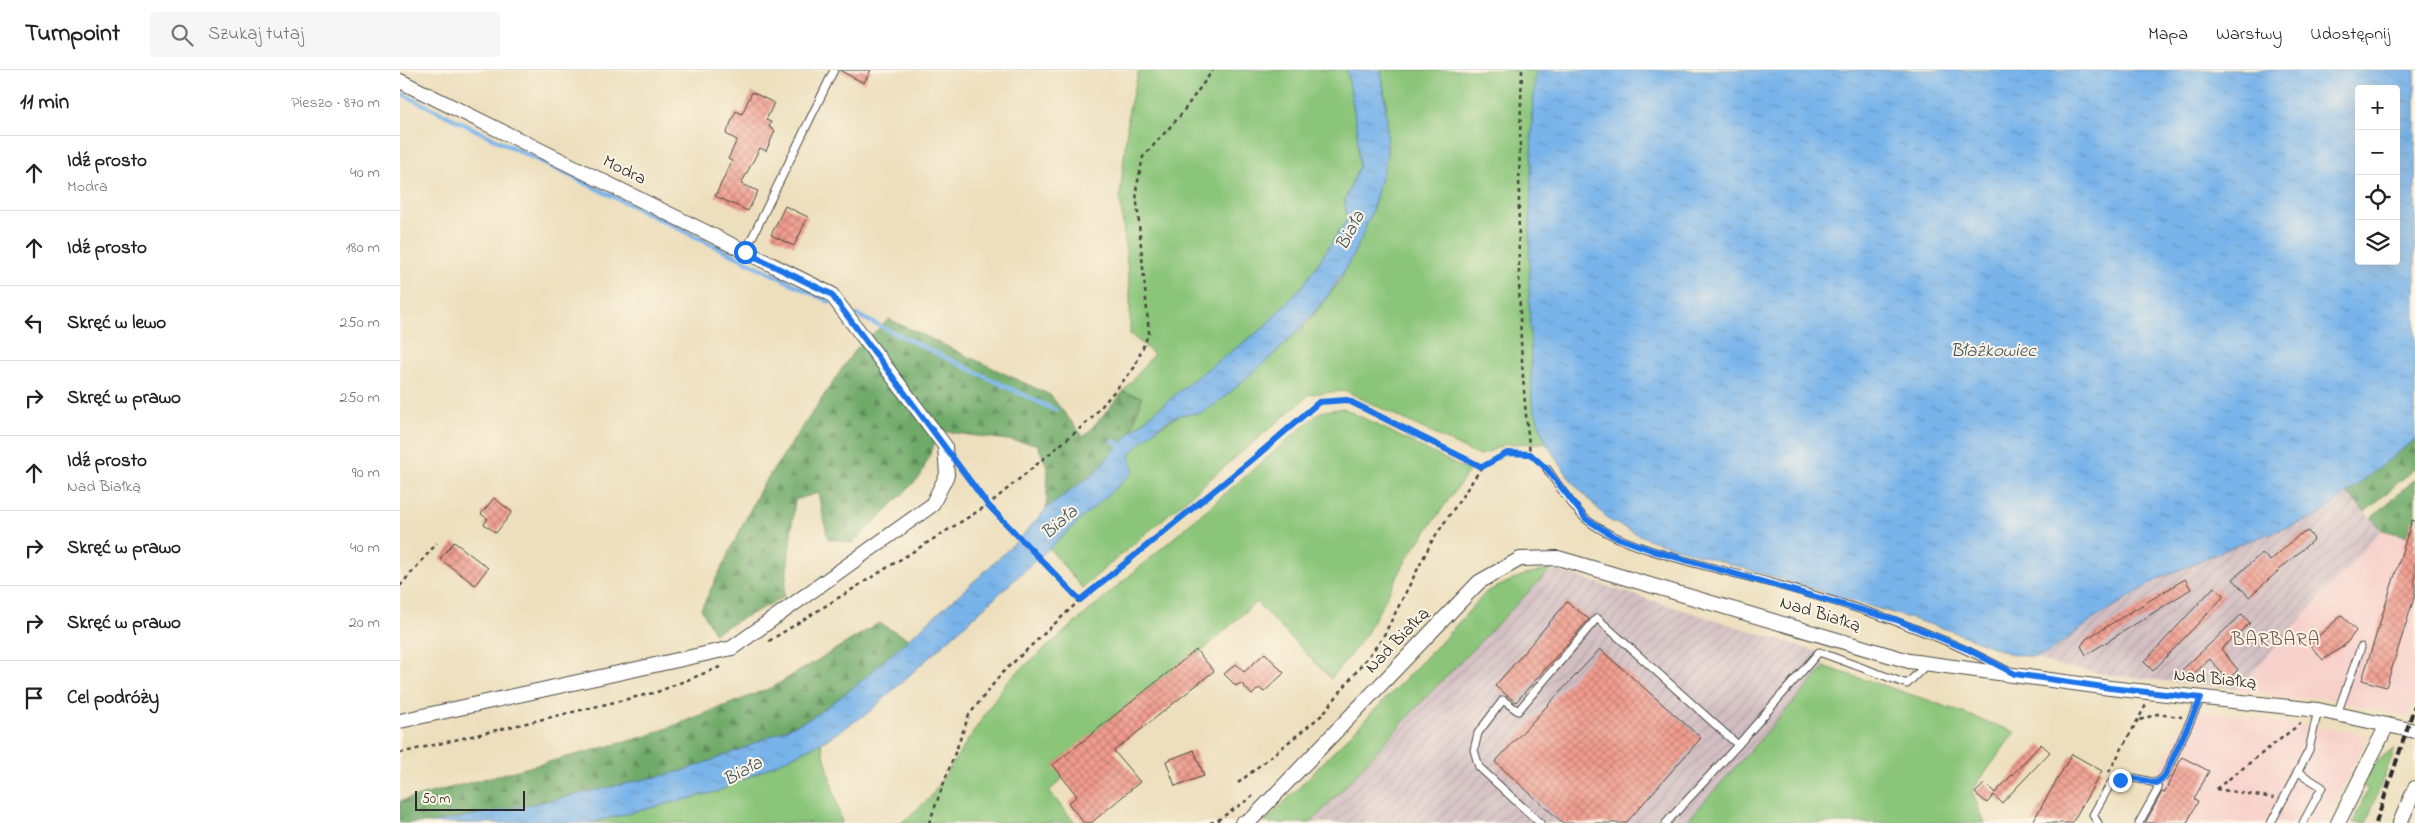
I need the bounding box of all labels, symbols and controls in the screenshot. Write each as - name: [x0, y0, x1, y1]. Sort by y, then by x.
- search box: [150, 12, 500, 57]
- text: Turnpoint: [25, 17, 120, 52]
- icon: search: [168, 21, 196, 49]
- text: Szukaj tutaj: [208, 21, 304, 48]
- text: Mapa: [2148, 22, 2188, 48]
- text: Warstwy: [2216, 22, 2282, 48]
- text: Udostępnij: [2310, 22, 2390, 48]
- map controls: [2355, 85, 2400, 265]
- button: +: [2355, 85, 2400, 130]
- text: 11 min: [20, 88, 69, 118]
- text: Pieszo · 870 m: [291, 91, 380, 115]
- button: −: [2355, 130, 2400, 175]
- text: Idź prosto: [67, 148, 147, 175]
- street label: Modra: [598, 149, 650, 193]
- icon: ahead: [20, 159, 48, 187]
- text: 40 m: [350, 161, 380, 185]
- text: Modra: [67, 175, 108, 199]
- button: locate: [2355, 175, 2400, 220]
- water label: Biała: [1329, 206, 1373, 255]
- button: layers: [2355, 220, 2400, 265]
- icon: ahead: [20, 234, 48, 262]
- text: Idź prosto: [67, 235, 147, 262]
- text: 180 m: [346, 236, 380, 260]
- route start: [734, 241, 757, 264]
- icon: left: [20, 309, 48, 337]
- text: Skręć w lewo: [67, 310, 166, 337]
- text: 250 m: [340, 311, 380, 335]
- water label: Błażkowiec: [1950, 338, 2037, 365]
- icon: right: [20, 384, 48, 412]
- text: Skręć w prawo: [67, 385, 181, 412]
- text: 250 m: [340, 386, 380, 410]
- text: Idź prosto: [67, 448, 147, 475]
- icon: ahead: [20, 459, 48, 487]
- text: 90 m: [352, 461, 380, 485]
- text: Nad Białką: [67, 475, 141, 499]
- water label: Biała: [1036, 499, 1085, 547]
- icon: right: [20, 534, 48, 562]
- text: Skręć w prawo: [67, 535, 181, 562]
- text: 40 m: [350, 536, 380, 560]
- street label: Nad Białką: [1776, 590, 1864, 640]
- street label: Nad Białką: [1360, 602, 1436, 680]
- icon: right: [20, 609, 48, 637]
- text: Skręć w prawo: [67, 610, 181, 637]
- text: 20 m: [349, 611, 380, 635]
- district label: BARBARA: [2231, 627, 2320, 654]
- street label: Nad Białką: [2172, 663, 2258, 697]
- icon: arrive: [20, 684, 48, 712]
- text: Cel podróży: [67, 685, 159, 712]
- water label: Biała: [719, 750, 768, 794]
- route end: [2109, 769, 2132, 792]
- scale bar: [415, 788, 525, 811]
- text: 50 m: [422, 789, 450, 810]

